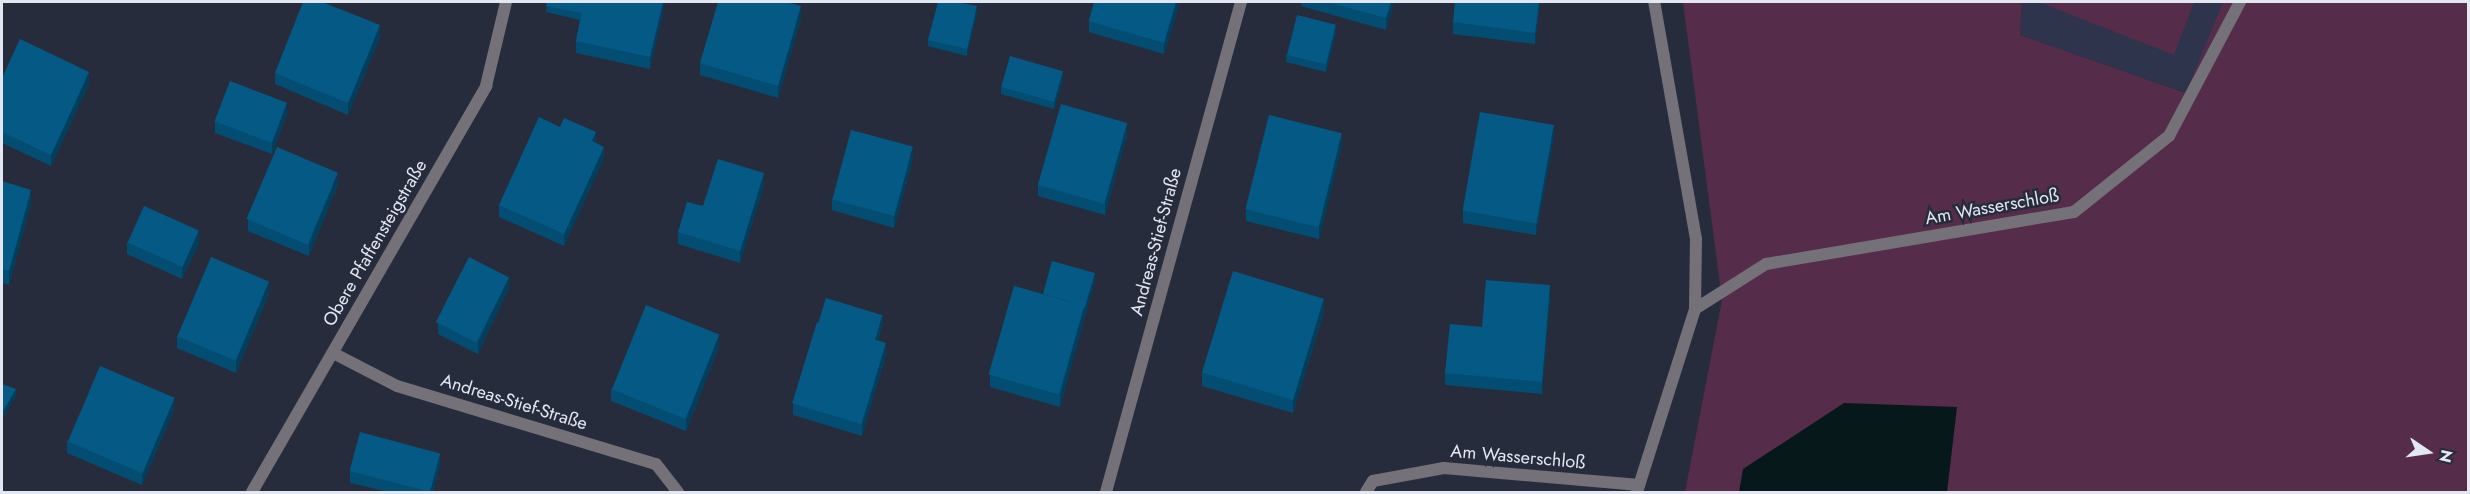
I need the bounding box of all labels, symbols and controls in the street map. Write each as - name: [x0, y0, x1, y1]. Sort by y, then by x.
- street label: Obere Pfaffensteigstraße: [318, 156, 432, 330]
- street label: Andreas-Stief-Straße: [1126, 166, 1186, 318]
- street label: Am Wasserschloß: [1923, 185, 2061, 229]
- street label: Andreas-Stief-Straße: [438, 369, 590, 435]
- north arrow: [2398, 422, 2458, 482]
- street label: Am Wasserschloß: [1450, 440, 1586, 474]
- text: N: [2433, 447, 2459, 465]

